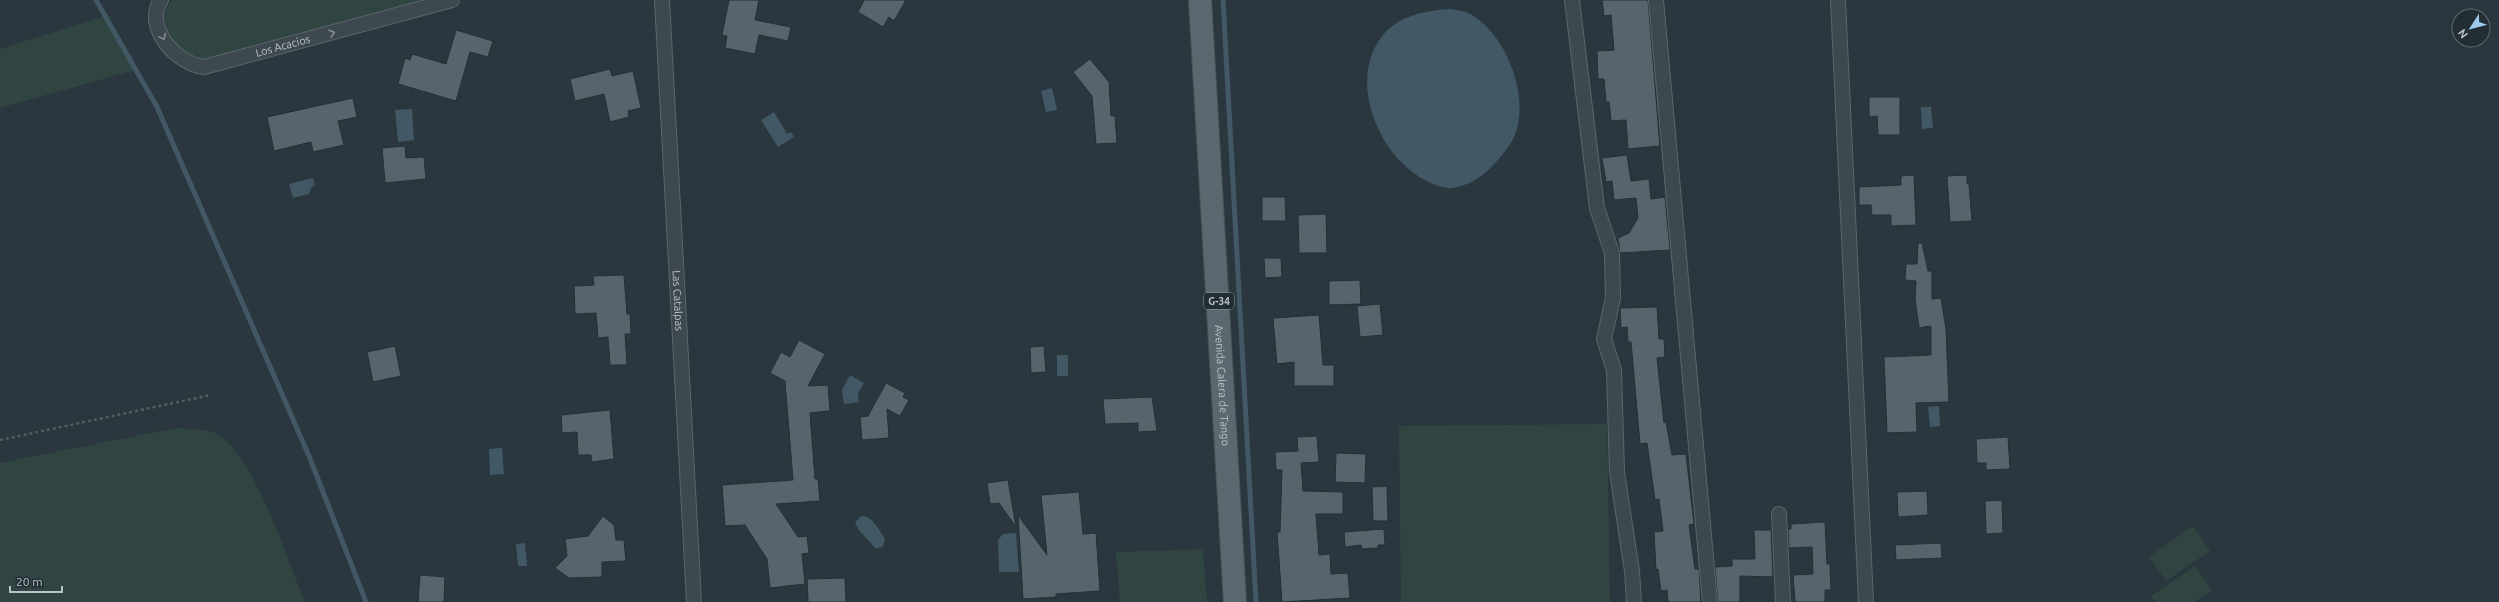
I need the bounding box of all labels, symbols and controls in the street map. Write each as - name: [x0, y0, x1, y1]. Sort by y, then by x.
- north arrow: [2451, 8, 2491, 48]
- text: N: [2456, 27, 2470, 41]
- one-way arrow: [328, 29, 335, 38]
- one-way arrow: [158, 33, 166, 40]
- street label: Los Acacios: [254, 33, 312, 59]
- street label: Las Catalpas: [670, 270, 686, 331]
- road number: G-34: [1204, 293, 1234, 309]
- street label: Avenida Calera de Tango: [1213, 324, 1232, 446]
- scale bar: [10, 568, 62, 594]
- text: 20 m: [16, 575, 43, 588]

